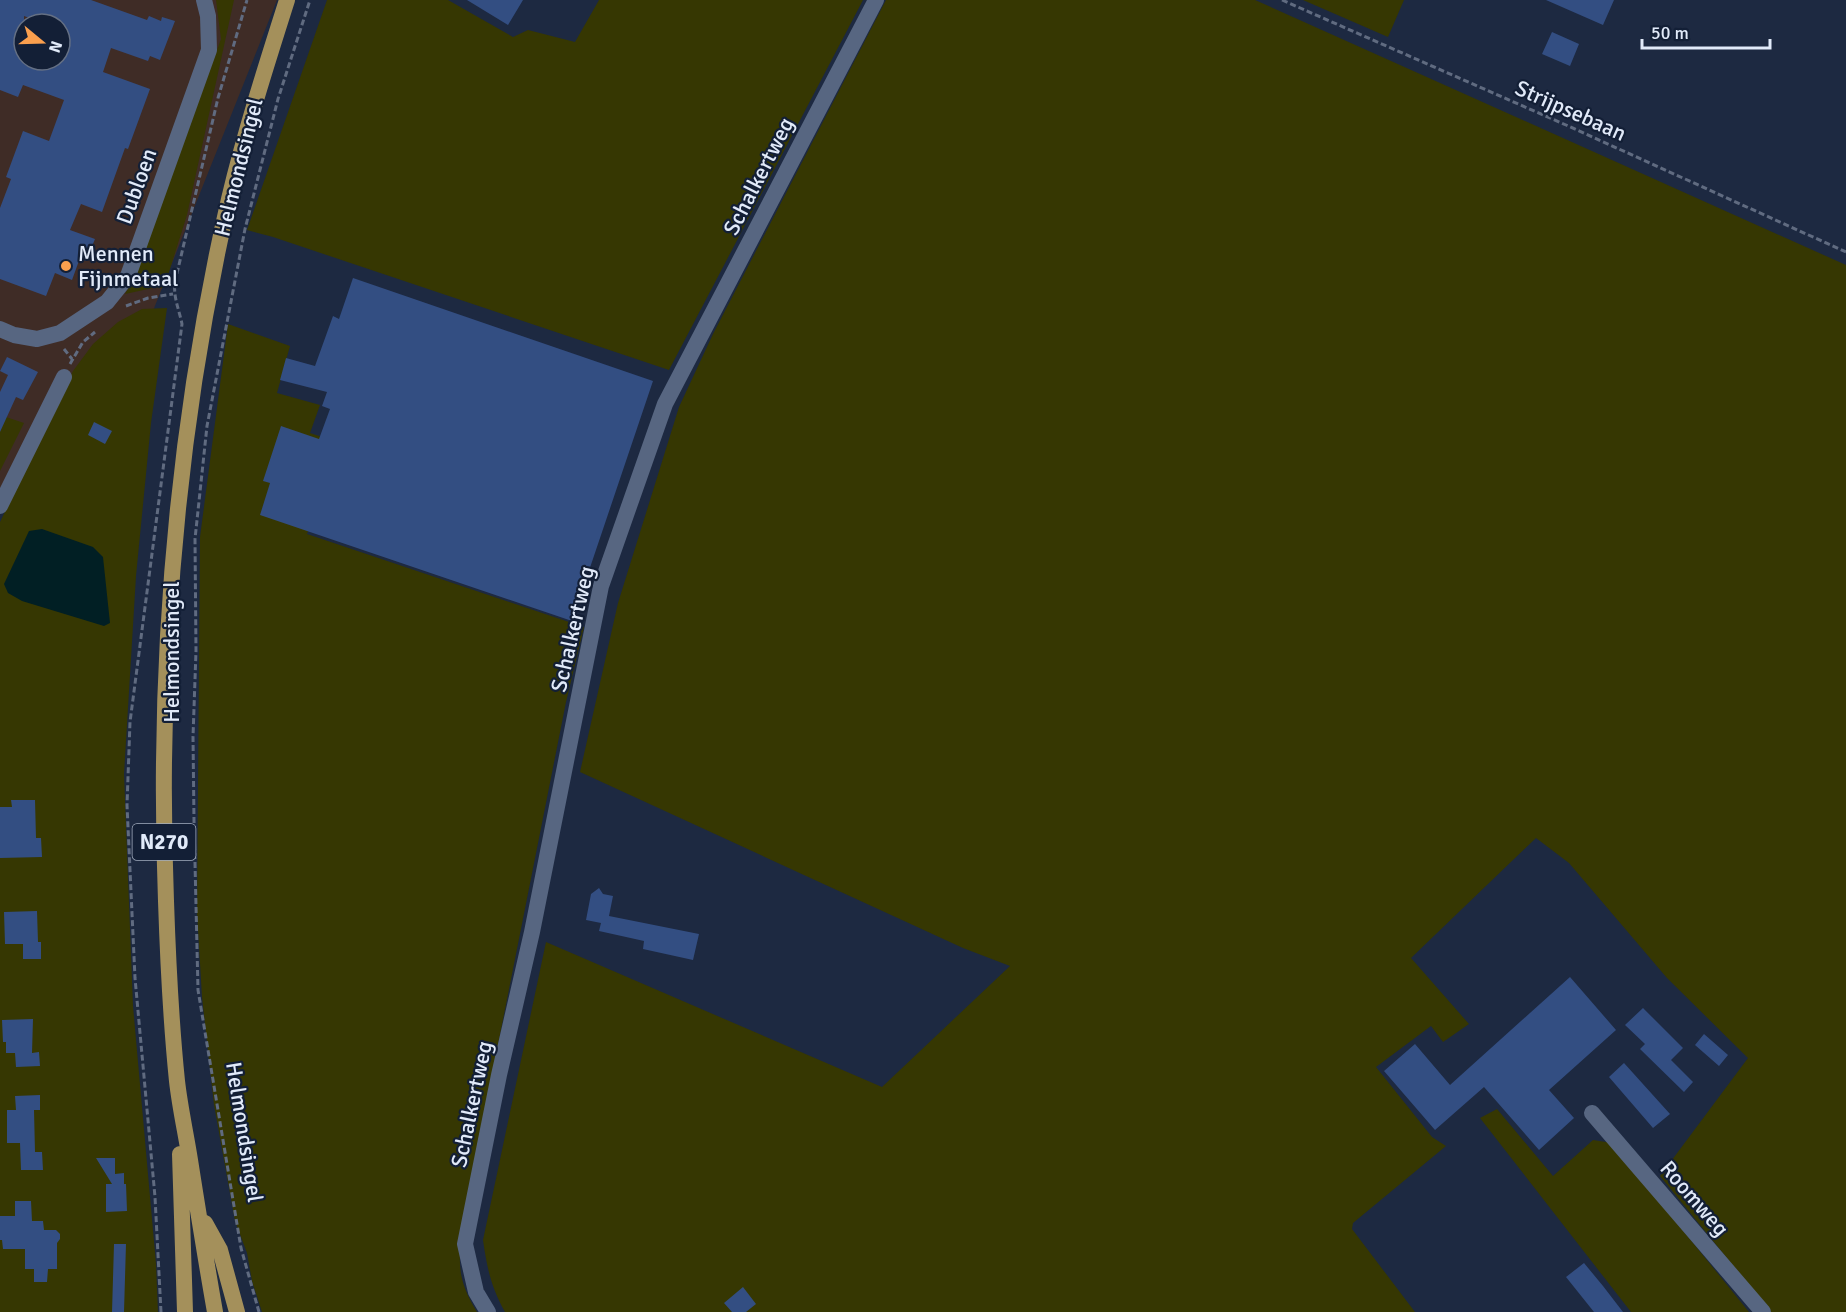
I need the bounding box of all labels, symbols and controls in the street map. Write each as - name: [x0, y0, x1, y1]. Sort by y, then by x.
- north arrow: [12, 12, 72, 72]
- scale bar: [1642, 12, 1770, 50]
- text: 50 m: [1651, 22, 1689, 44]
- text: N: [44, 38, 67, 55]
- street label: Strijpsebaan: [1511, 74, 1631, 147]
- street label: Helmondsingel: [208, 95, 269, 239]
- street label: Schalkertweg: [717, 113, 800, 240]
- street label: Dubloen: [110, 145, 163, 228]
- place label: Mennen Fijnmetaal: [78, 240, 179, 292]
- marker: Mennen Fijnmetaal: [59, 259, 73, 273]
- street label: Schalkertweg: [545, 563, 600, 695]
- street label: Helmondsingel: [158, 581, 185, 723]
- road number: N270: [132, 824, 195, 860]
- street label: Schalkertweg: [445, 1038, 498, 1170]
- street label: Helmondsingel: [220, 1060, 269, 1204]
- street label: Roomweg: [1655, 1155, 1735, 1242]

